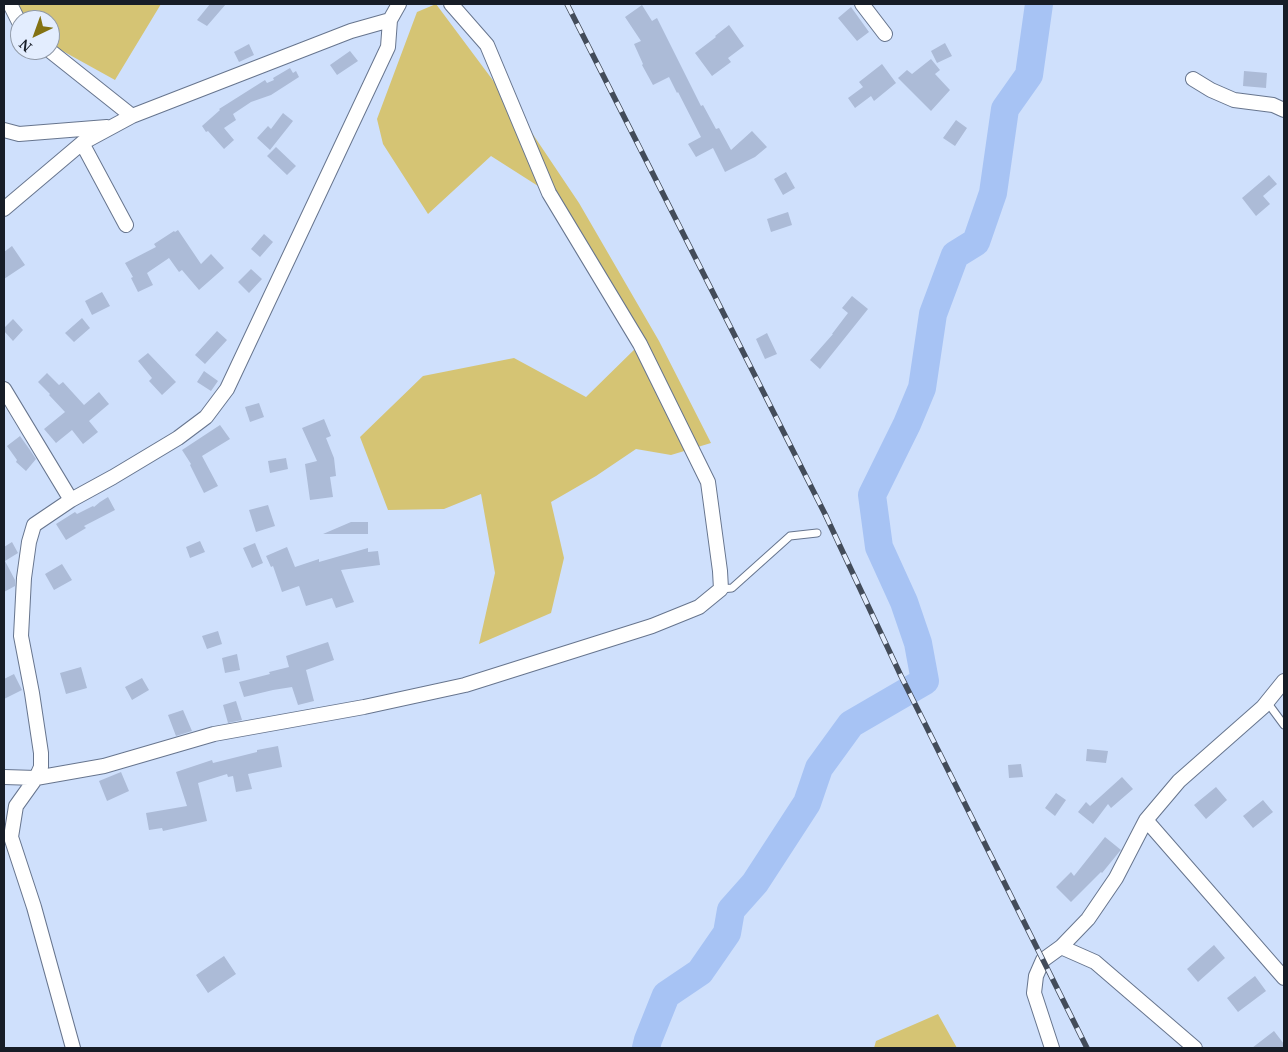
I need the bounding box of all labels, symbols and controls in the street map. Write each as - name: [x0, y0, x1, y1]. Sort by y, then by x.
- north arrow: [10, 10, 60, 60]
- text: N: [15, 35, 36, 57]

